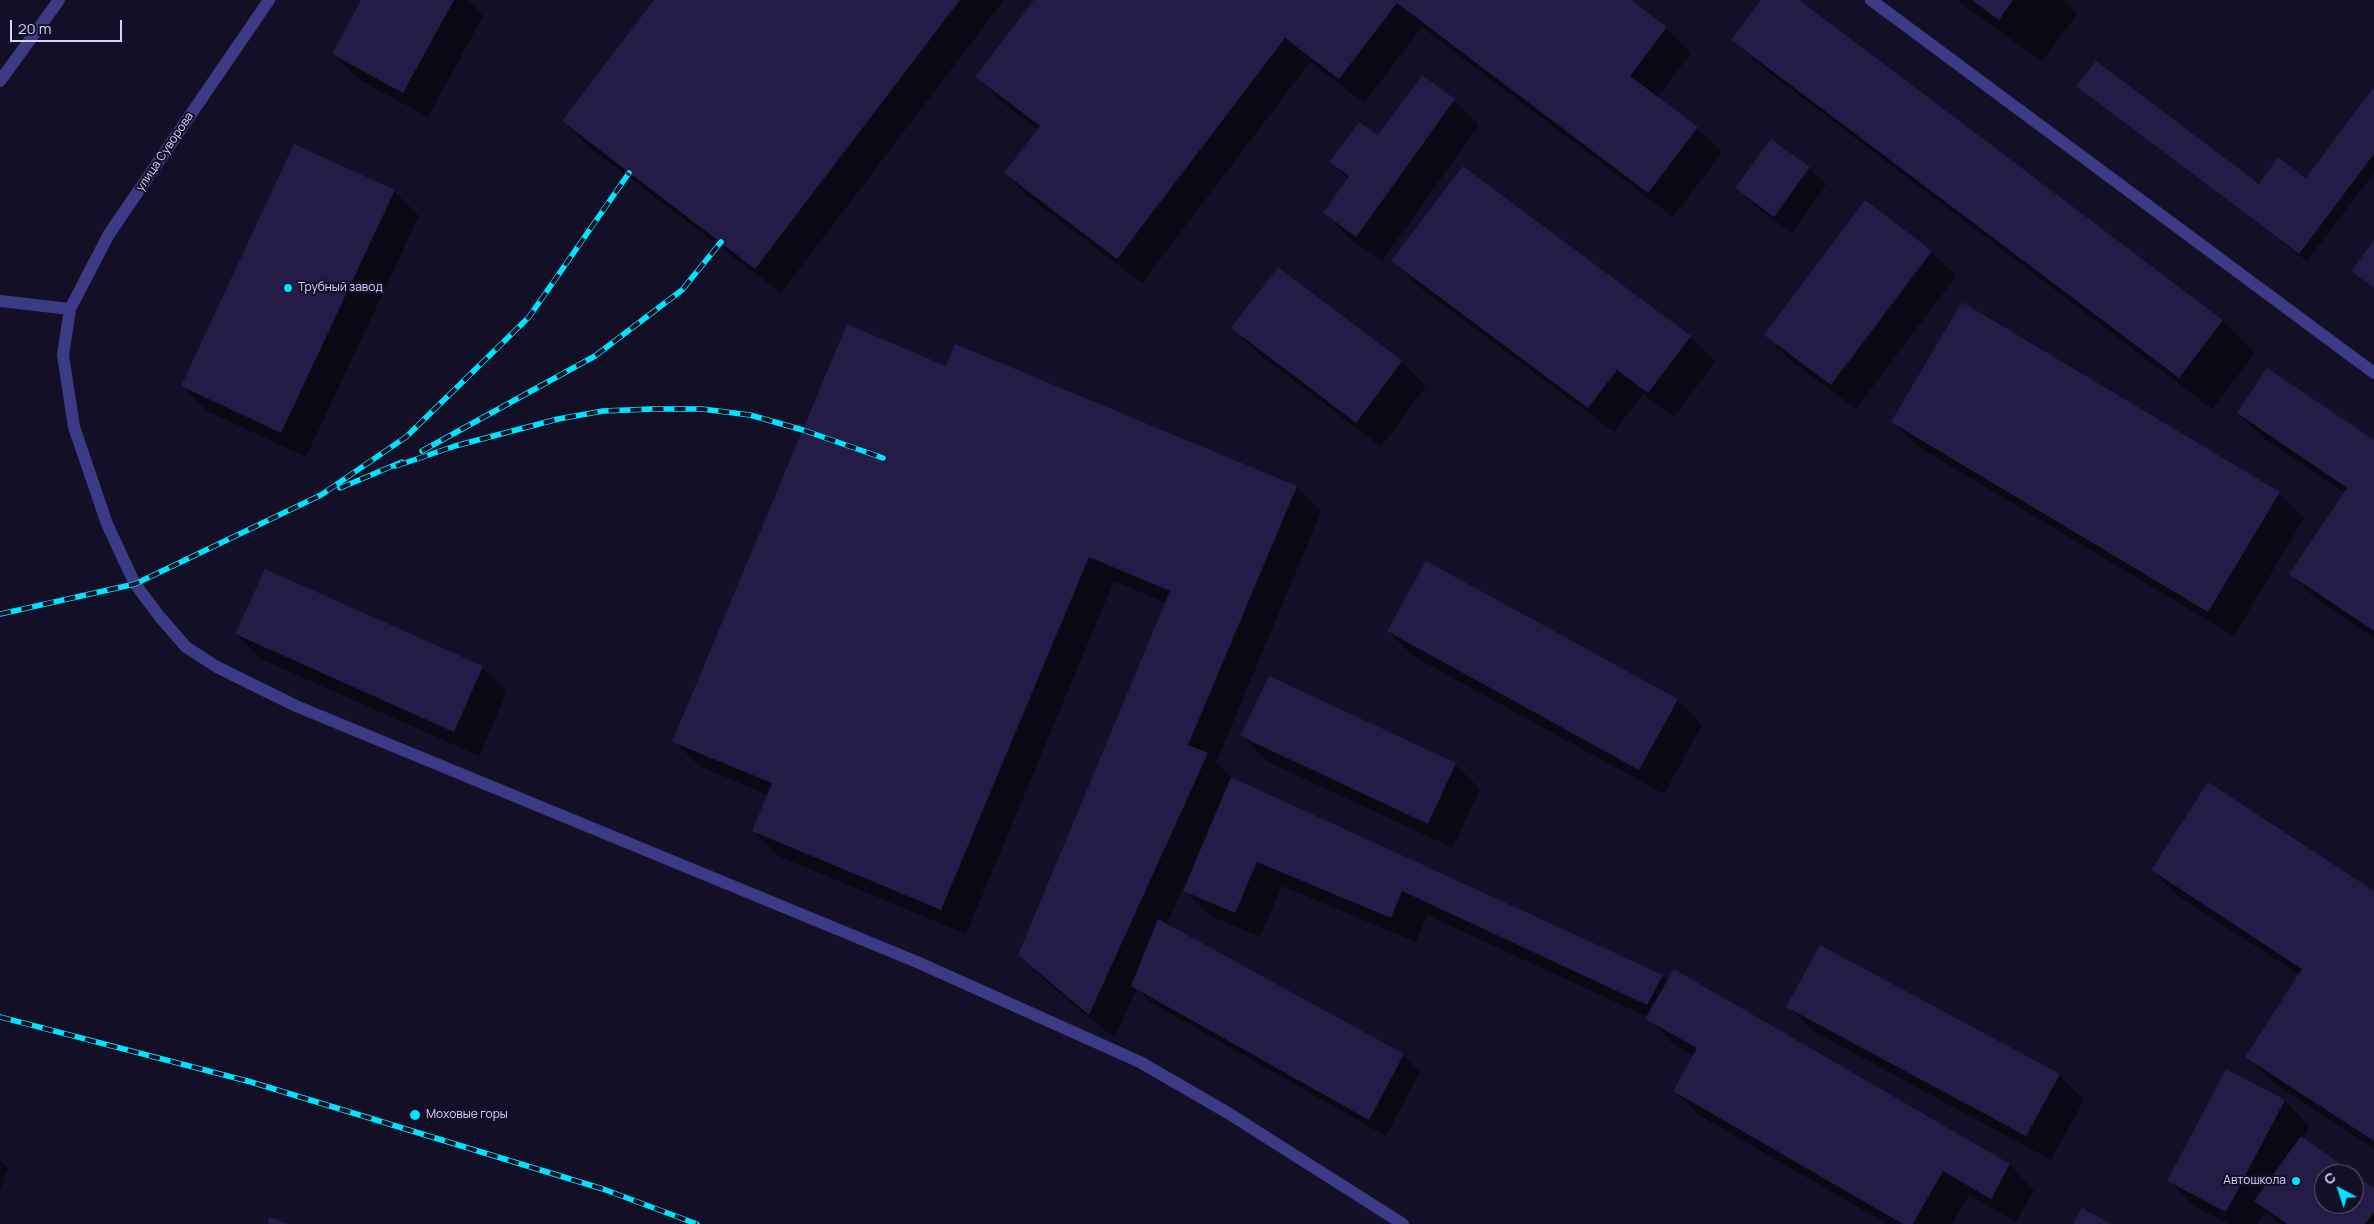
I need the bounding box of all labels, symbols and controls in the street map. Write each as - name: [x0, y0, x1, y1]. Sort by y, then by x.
- scale bar: [12, 10, 125, 42]
- text: 20 m: [18, 18, 51, 39]
- street label: улица Суворова: [133, 110, 197, 194]
- place label: Трубный завод: [298, 281, 383, 295]
- marker: Трубный завод: [282, 282, 294, 294]
- marker: Моховые горы: [408, 1108, 422, 1122]
- place label: Моховые горы: [426, 1108, 508, 1122]
- north arrow: [2314, 1164, 2364, 1214]
- text: С: [2320, 1167, 2340, 1188]
- place label: Автошкола: [2223, 1174, 2286, 1188]
- marker: Автошкола: [2290, 1175, 2302, 1187]

